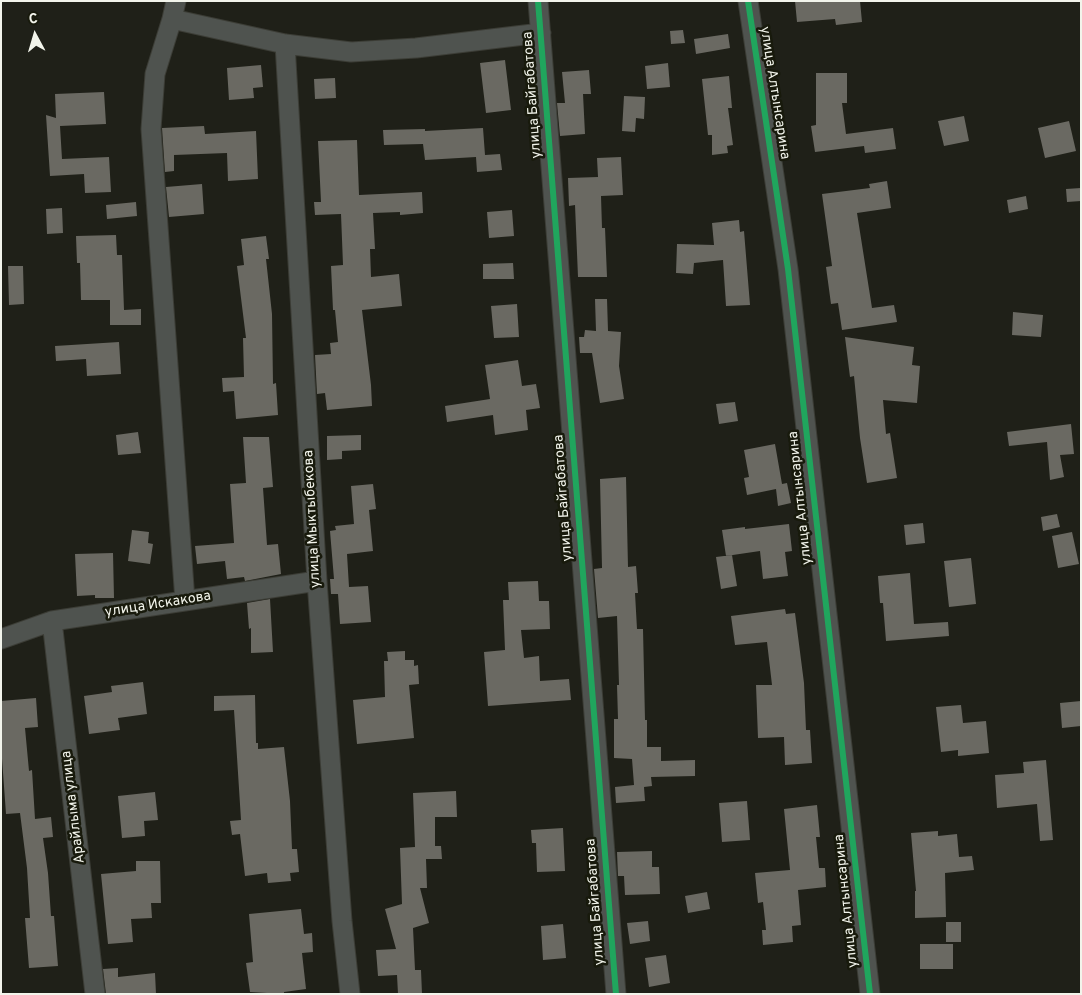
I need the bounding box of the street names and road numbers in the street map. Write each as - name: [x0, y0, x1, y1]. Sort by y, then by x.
- street label: улица Алтынсарина: [755, 25, 793, 161]
- street label: улица Байгабатова: [520, 31, 546, 159]
- street label: улица Алтынсарина: [786, 430, 816, 566]
- street label: улица Байгабатова: [551, 434, 577, 562]
- street label: улица Мыктыбекова: [301, 450, 325, 588]
- street label: улица Искакова: [104, 588, 212, 622]
- street label: Арайлыма улица: [59, 750, 89, 864]
- street label: улица Алтынсарина: [832, 833, 862, 969]
- street label: улица Байгабатова: [583, 838, 609, 966]

